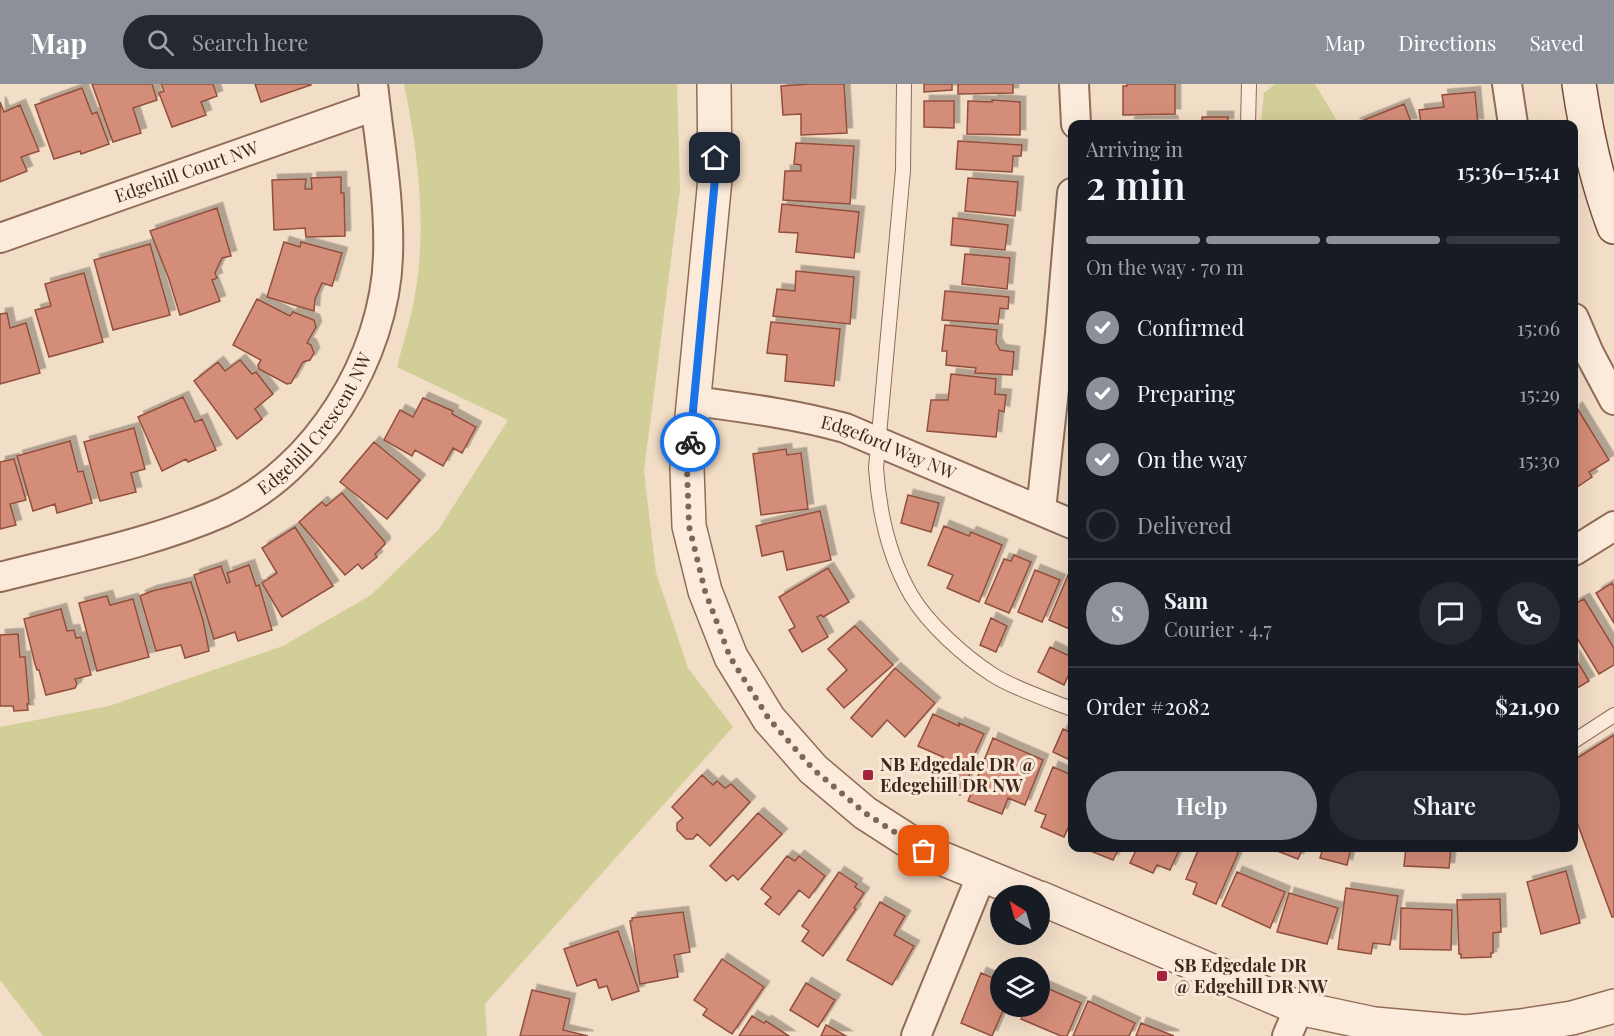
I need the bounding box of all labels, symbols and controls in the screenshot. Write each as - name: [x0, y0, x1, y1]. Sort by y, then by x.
- search box: [123, 15, 543, 69]
- text: Map: [30, 24, 87, 61]
- icon: search: [144, 26, 177, 59]
- text: Search here: [192, 27, 308, 57]
- text: Map: [1324, 28, 1365, 56]
- text: Directions: [1398, 28, 1496, 56]
- text: Saved: [1529, 28, 1584, 56]
- pin: [689, 132, 740, 183]
- street label: Edgehill Court NW: [111, 135, 262, 208]
- text: Arriving in: [1086, 135, 1183, 162]
- icon: home: [698, 141, 731, 174]
- text: 15:36–15:41: [1457, 156, 1560, 186]
- text: 2 min: [1086, 158, 1186, 210]
- text: On the way · 70 m: [1086, 253, 1244, 280]
- icon: check: [1086, 311, 1119, 344]
- text: Confirmed: [1137, 312, 1244, 342]
- text: 15:06: [1517, 314, 1560, 341]
- street label: Edgehill Crescent NW: [252, 348, 377, 500]
- icon: check: [1086, 377, 1119, 410]
- text: Preparing: [1137, 378, 1235, 408]
- text: 15:29: [1519, 380, 1560, 407]
- street label: Edgeford Way NW: [819, 409, 961, 485]
- courier: [660, 412, 720, 472]
- icon: bike: [674, 426, 707, 459]
- icon: check: [1086, 443, 1119, 476]
- text: On the way: [1137, 444, 1247, 474]
- text: 15:30: [1518, 446, 1560, 473]
- text: Delivered: [1137, 510, 1232, 540]
- button: chat: [1419, 582, 1482, 645]
- button: phone: [1497, 582, 1560, 645]
- text: Sam: [1164, 585, 1208, 615]
- text: S: [1111, 598, 1124, 628]
- text: Courier · 4.7: [1164, 615, 1272, 642]
- text: Order #2082: [1086, 691, 1210, 721]
- text: $21.90: [1495, 691, 1560, 721]
- place label: NB Edgedale DR @ Edegehill DR NW: [880, 752, 1035, 797]
- marker: NB Edgedale DR @ Edegehill DR NW: [861, 768, 875, 782]
- button: Help: [1086, 771, 1317, 840]
- button: Share: [1329, 771, 1560, 840]
- pin: [898, 825, 949, 876]
- icon: bag: [907, 834, 940, 867]
- north arrow: [990, 885, 1050, 945]
- map controls: [990, 885, 1050, 1017]
- place label: SB Edgedale DR @ Edgehill DR NW: [1174, 953, 1328, 998]
- button: layers: [990, 957, 1050, 1017]
- marker: SB Edgedale DR @ Edgehill DR NW: [1155, 969, 1169, 983]

